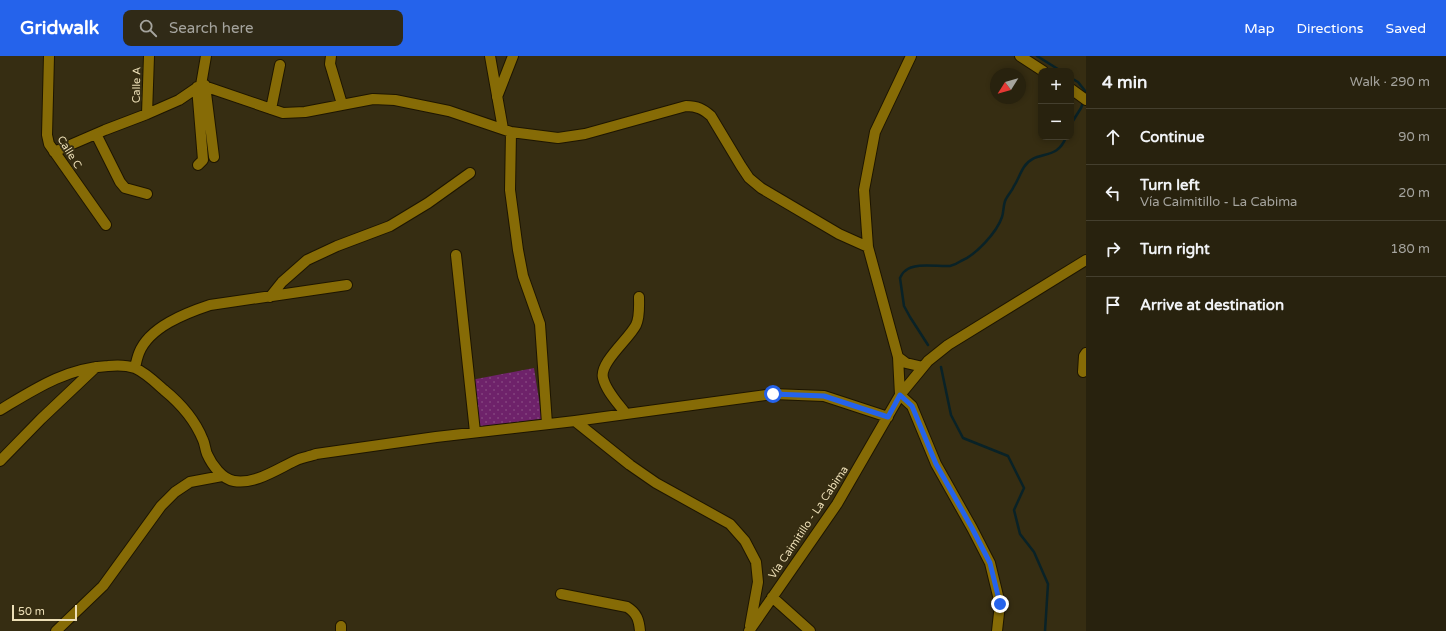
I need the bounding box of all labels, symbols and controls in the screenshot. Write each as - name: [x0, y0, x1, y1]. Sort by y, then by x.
- search box: [123, 10, 403, 46]
- text: Gridwalk: [20, 17, 99, 39]
- icon: search: [137, 17, 159, 39]
- text: Search here: [169, 19, 253, 37]
- text: Map: [1244, 20, 1275, 37]
- text: Directions: [1297, 20, 1364, 37]
- text: Saved: [1386, 20, 1426, 37]
- street label: Calle A: [130, 67, 143, 103]
- north arrow: [990, 68, 1026, 104]
- map controls: [1038, 68, 1074, 140]
- button: +: [1038, 68, 1074, 104]
- text: 4 min: [1102, 72, 1147, 93]
- text: Walk · 290 m: [1350, 74, 1430, 90]
- button: −: [1038, 104, 1074, 140]
- icon: ahead: [1102, 126, 1124, 148]
- text: Continue: [1140, 128, 1204, 146]
- text: 90 m: [1398, 129, 1430, 145]
- street label: Calle C: [55, 134, 85, 171]
- text: Turn left: [1140, 176, 1200, 194]
- icon: left: [1102, 182, 1124, 204]
- text: 20 m: [1398, 185, 1430, 201]
- text: Vía Caimitillo - La Cabima: [1140, 194, 1297, 210]
- icon: right: [1102, 238, 1124, 260]
- text: Turn right: [1140, 240, 1210, 258]
- text: 180 m: [1390, 241, 1430, 257]
- icon: arrive: [1102, 294, 1124, 316]
- text: Arrive at destination: [1140, 296, 1284, 314]
- route start: [764, 385, 782, 403]
- street label: Vía Caimitillo - La Cabima: [766, 463, 851, 581]
- route end: [991, 595, 1009, 613]
- scale bar: [12, 603, 77, 622]
- text: 50 m: [18, 605, 45, 618]

